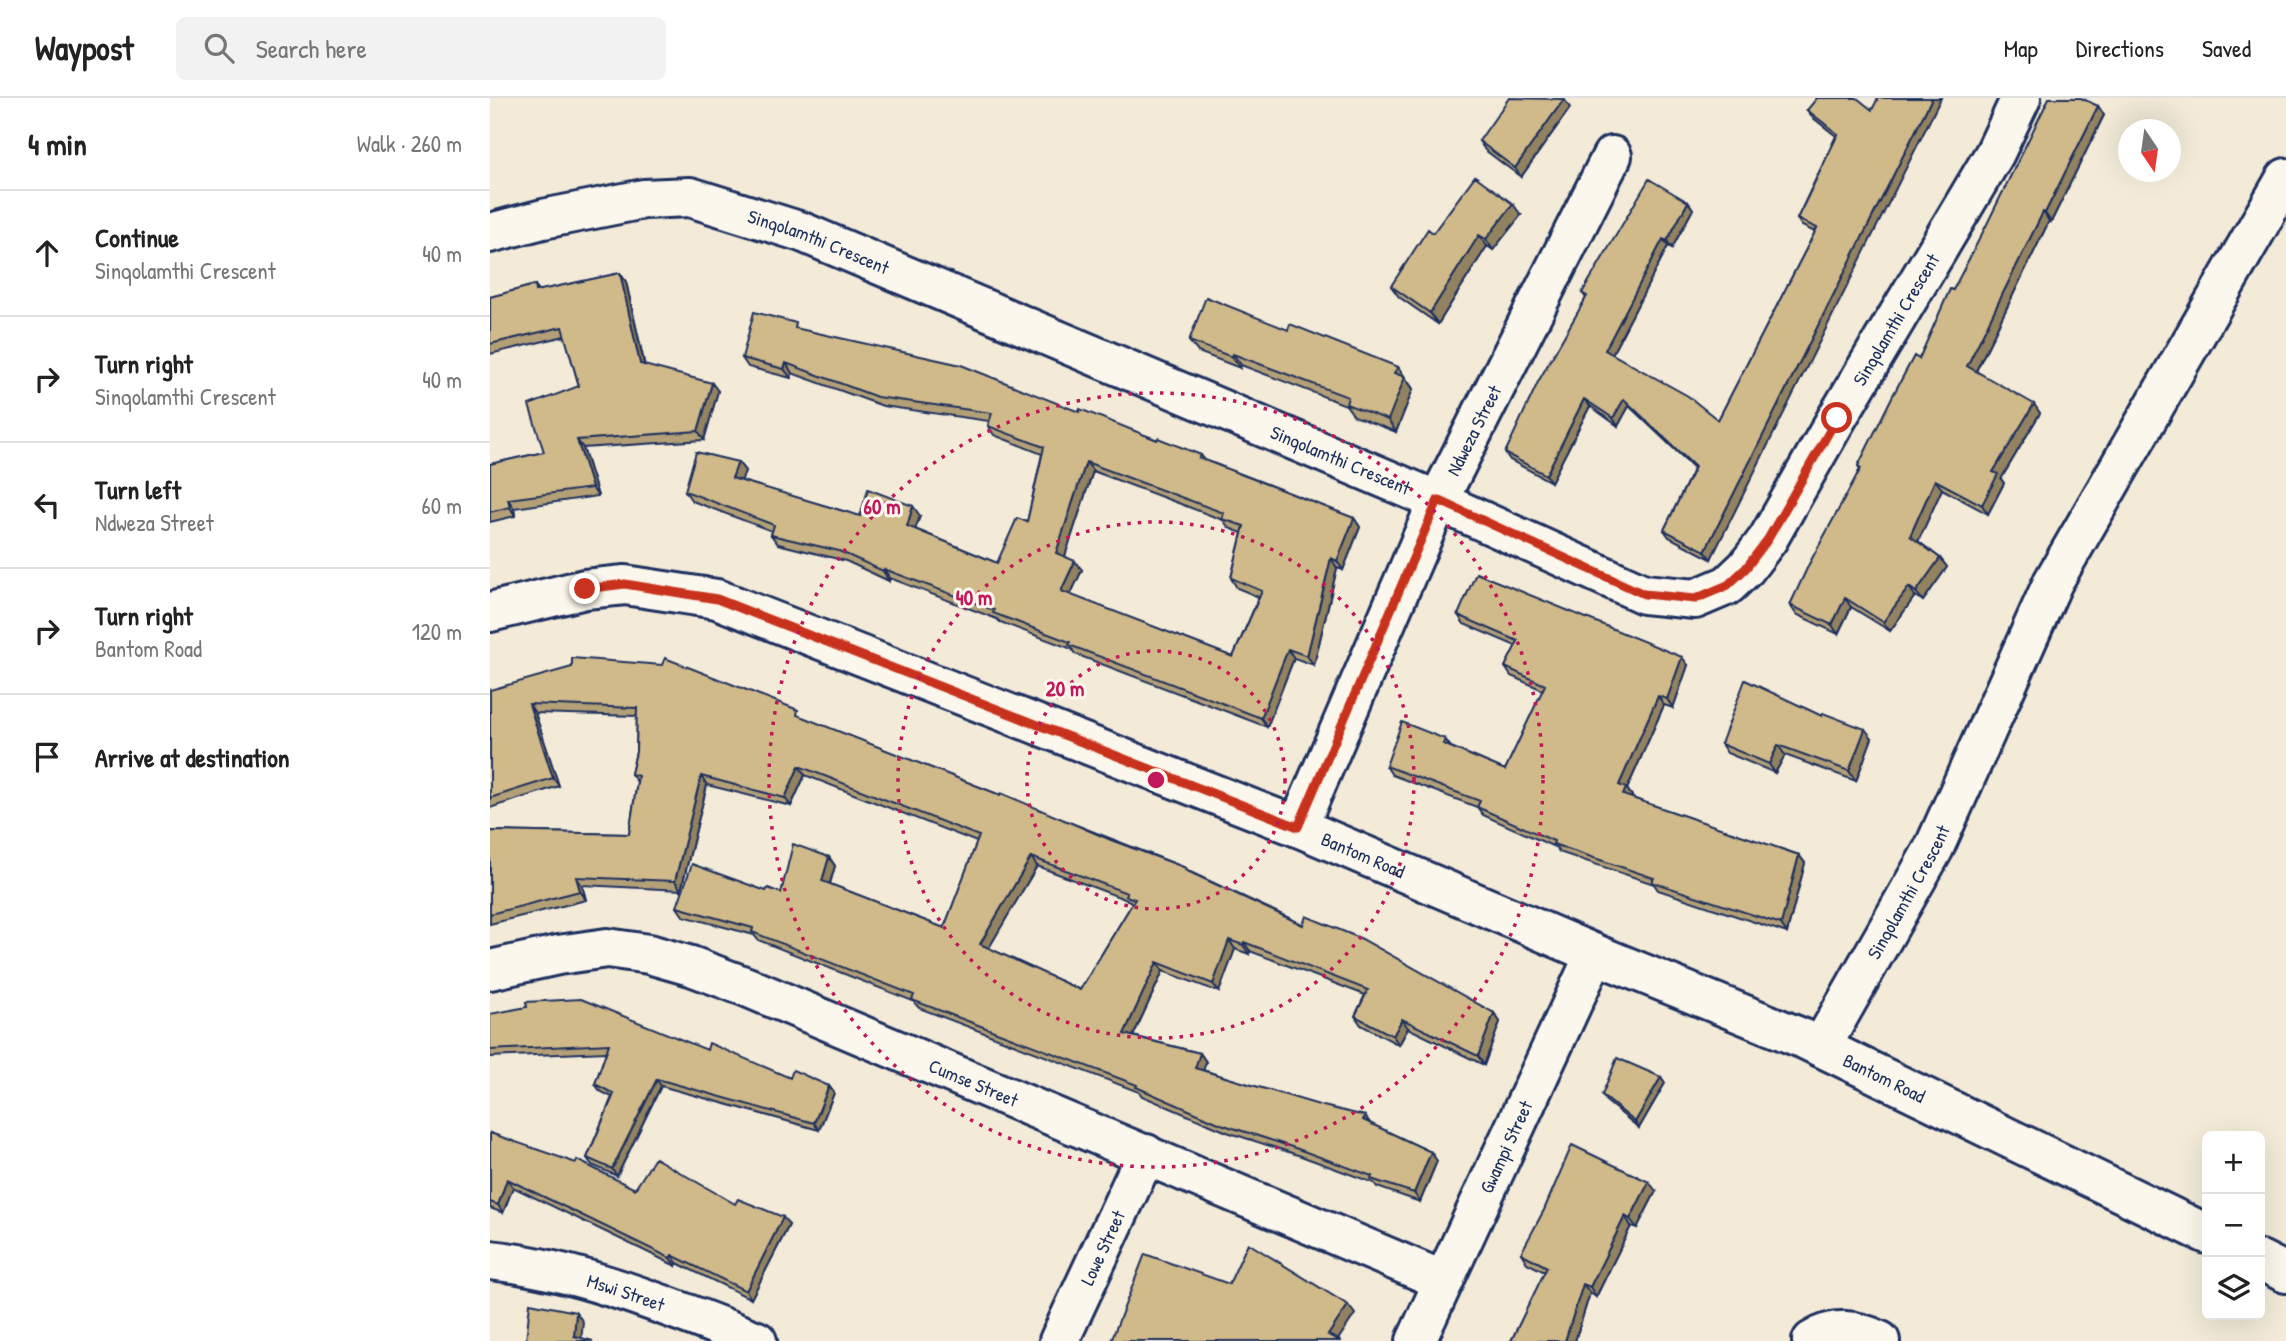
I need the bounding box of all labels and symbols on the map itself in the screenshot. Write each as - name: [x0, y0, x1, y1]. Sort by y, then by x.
- north arrow: [2118, 119, 2181, 182]
- street label: Sinqolamthi Crescent: [745, 203, 894, 281]
- street label: Sinqolamthi Crescent: [1846, 248, 1945, 390]
- street label: Ndweza Street: [1440, 380, 1508, 480]
- route start: [1821, 402, 1852, 433]
- street label: Sinqolamthi Crescent: [1267, 419, 1415, 501]
- text: 60 m: [864, 492, 900, 521]
- route end: [569, 573, 600, 604]
- text: 40 m: [956, 583, 992, 612]
- text: 20 m: [1046, 674, 1084, 703]
- centre of rings: [1144, 768, 1168, 792]
- street label: Sinqolamthi Crescent: [1861, 820, 1956, 964]
- street label: Bantom Road: [1317, 826, 1409, 884]
- street label: Bantom Road: [1839, 1047, 1930, 1109]
- street label: Cumse Street: [925, 1052, 1023, 1113]
- street label: Gwampi Street: [1473, 1096, 1539, 1197]
- street label: Lowe Street: [1074, 1206, 1131, 1289]
- street label: Mswi Street: [584, 1267, 669, 1318]

